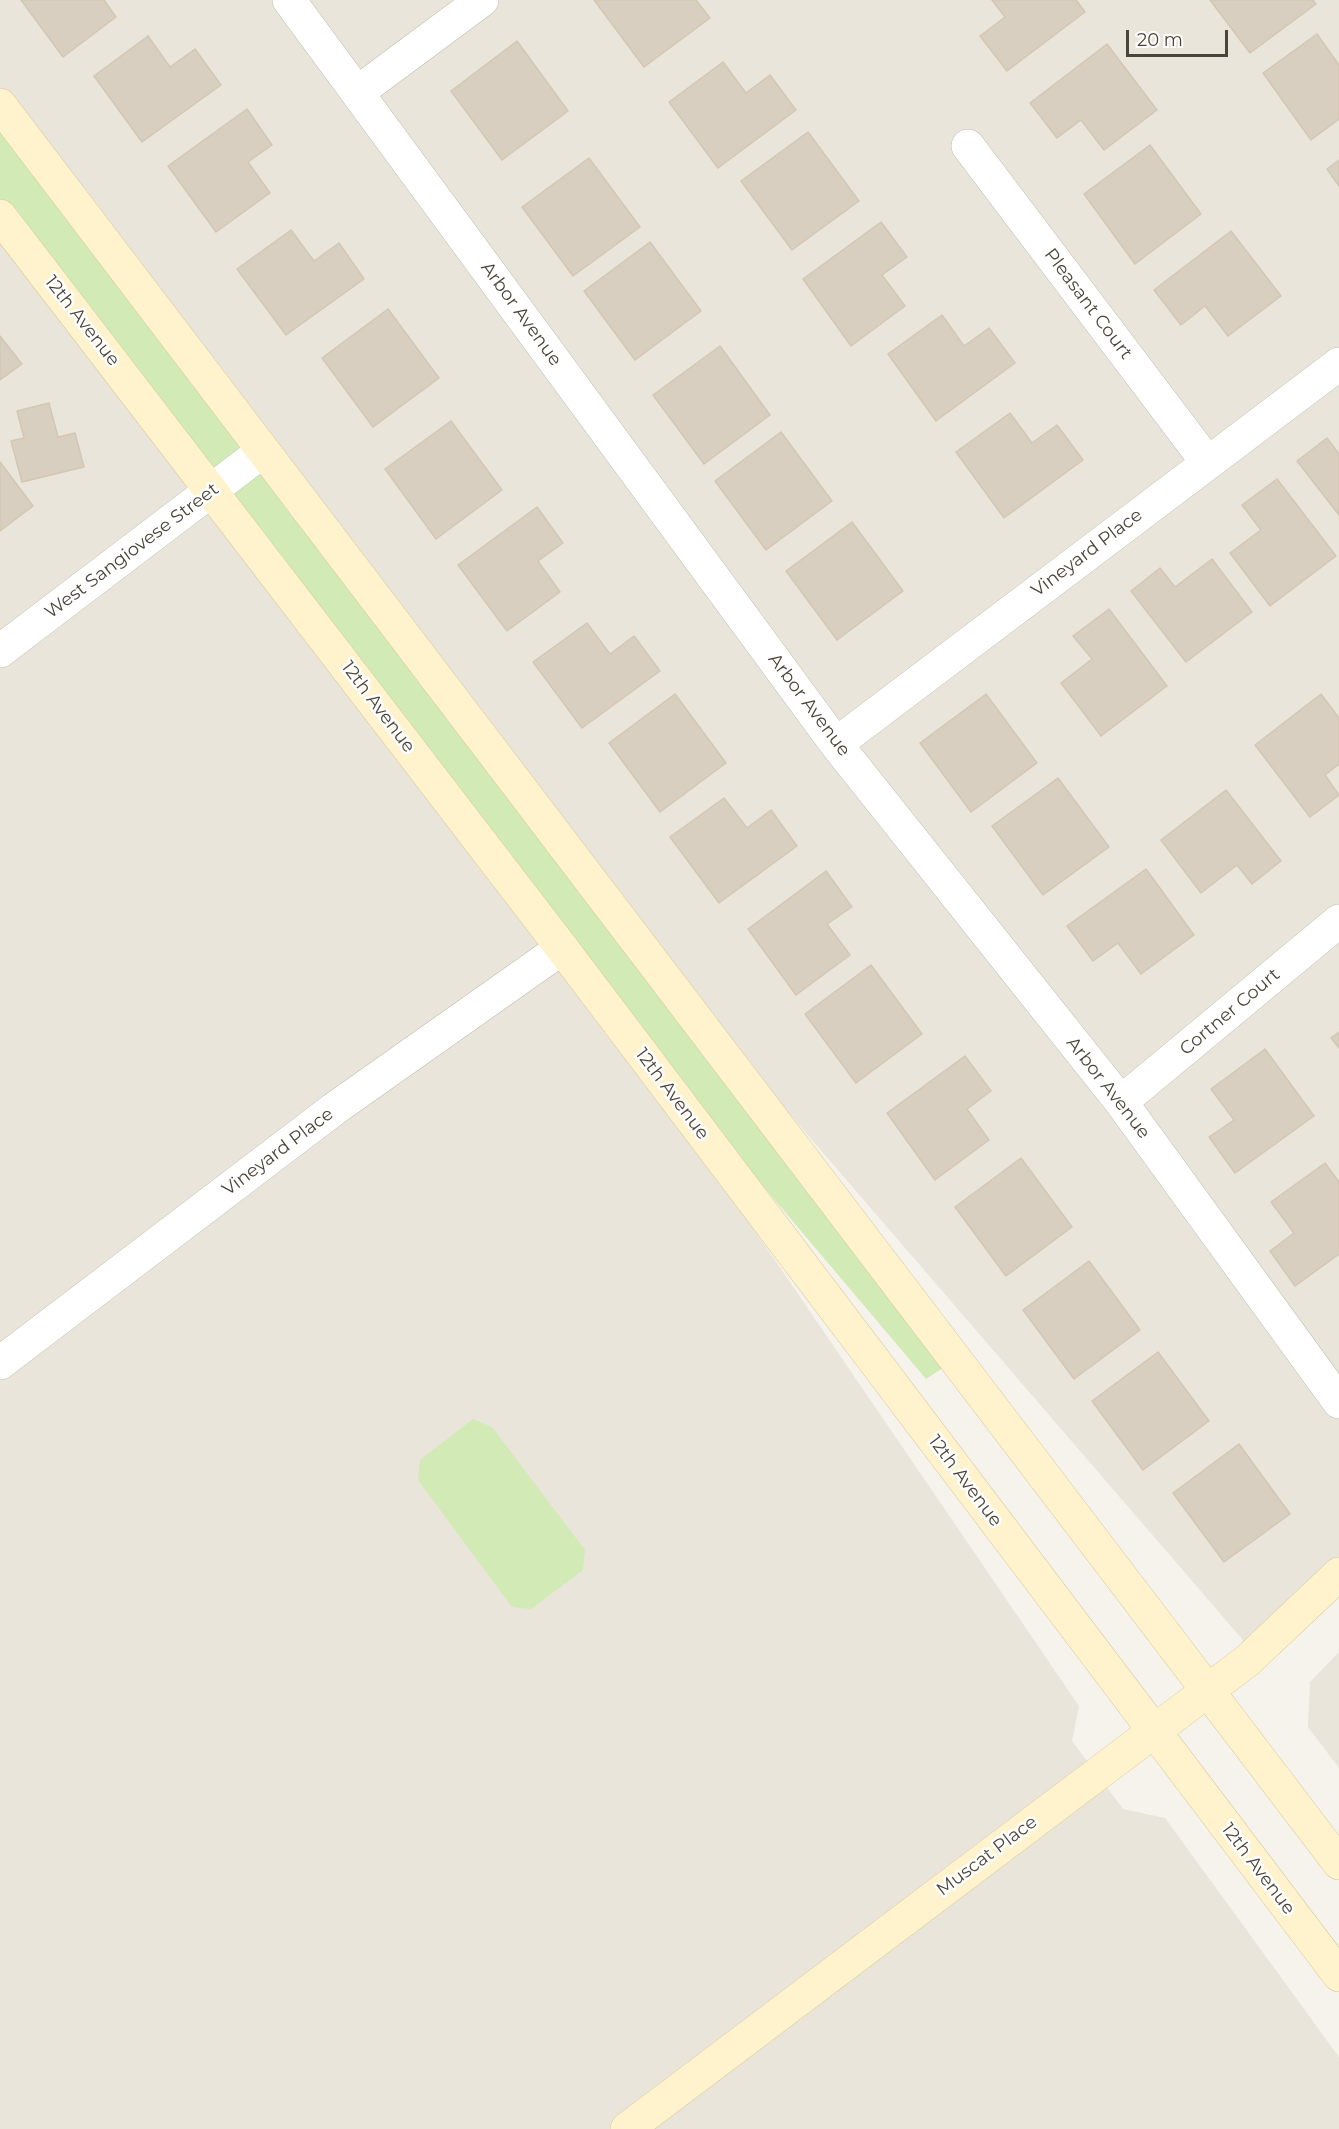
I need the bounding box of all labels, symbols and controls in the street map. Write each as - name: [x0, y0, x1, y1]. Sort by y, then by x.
- scale bar: [1129, 18, 1231, 56]
- text: 20 m: [1137, 29, 1183, 51]
- street label: Pleasant Court: [1039, 244, 1137, 364]
- street label: Arbor Avenue: [476, 258, 566, 370]
- street label: 12th Avenue: [40, 271, 124, 371]
- street label: West Sangiovese Street: [41, 479, 223, 623]
- street label: Vineyard Place: [1027, 504, 1147, 602]
- street label: Arbor Avenue: [763, 649, 855, 761]
- street label: 12th Avenue: [337, 657, 419, 757]
- street label: Cortner Court: [1176, 964, 1284, 1060]
- street label: Arbor Avenue: [1062, 1033, 1154, 1143]
- street label: 12th Avenue: [631, 1044, 713, 1144]
- street label: Vineyard Place: [218, 1103, 338, 1201]
- street label: 12th Avenue: [924, 1431, 1006, 1531]
- street label: Muscat Place: [933, 1811, 1041, 1901]
- street label: 12th Avenue: [1217, 1819, 1299, 1919]

